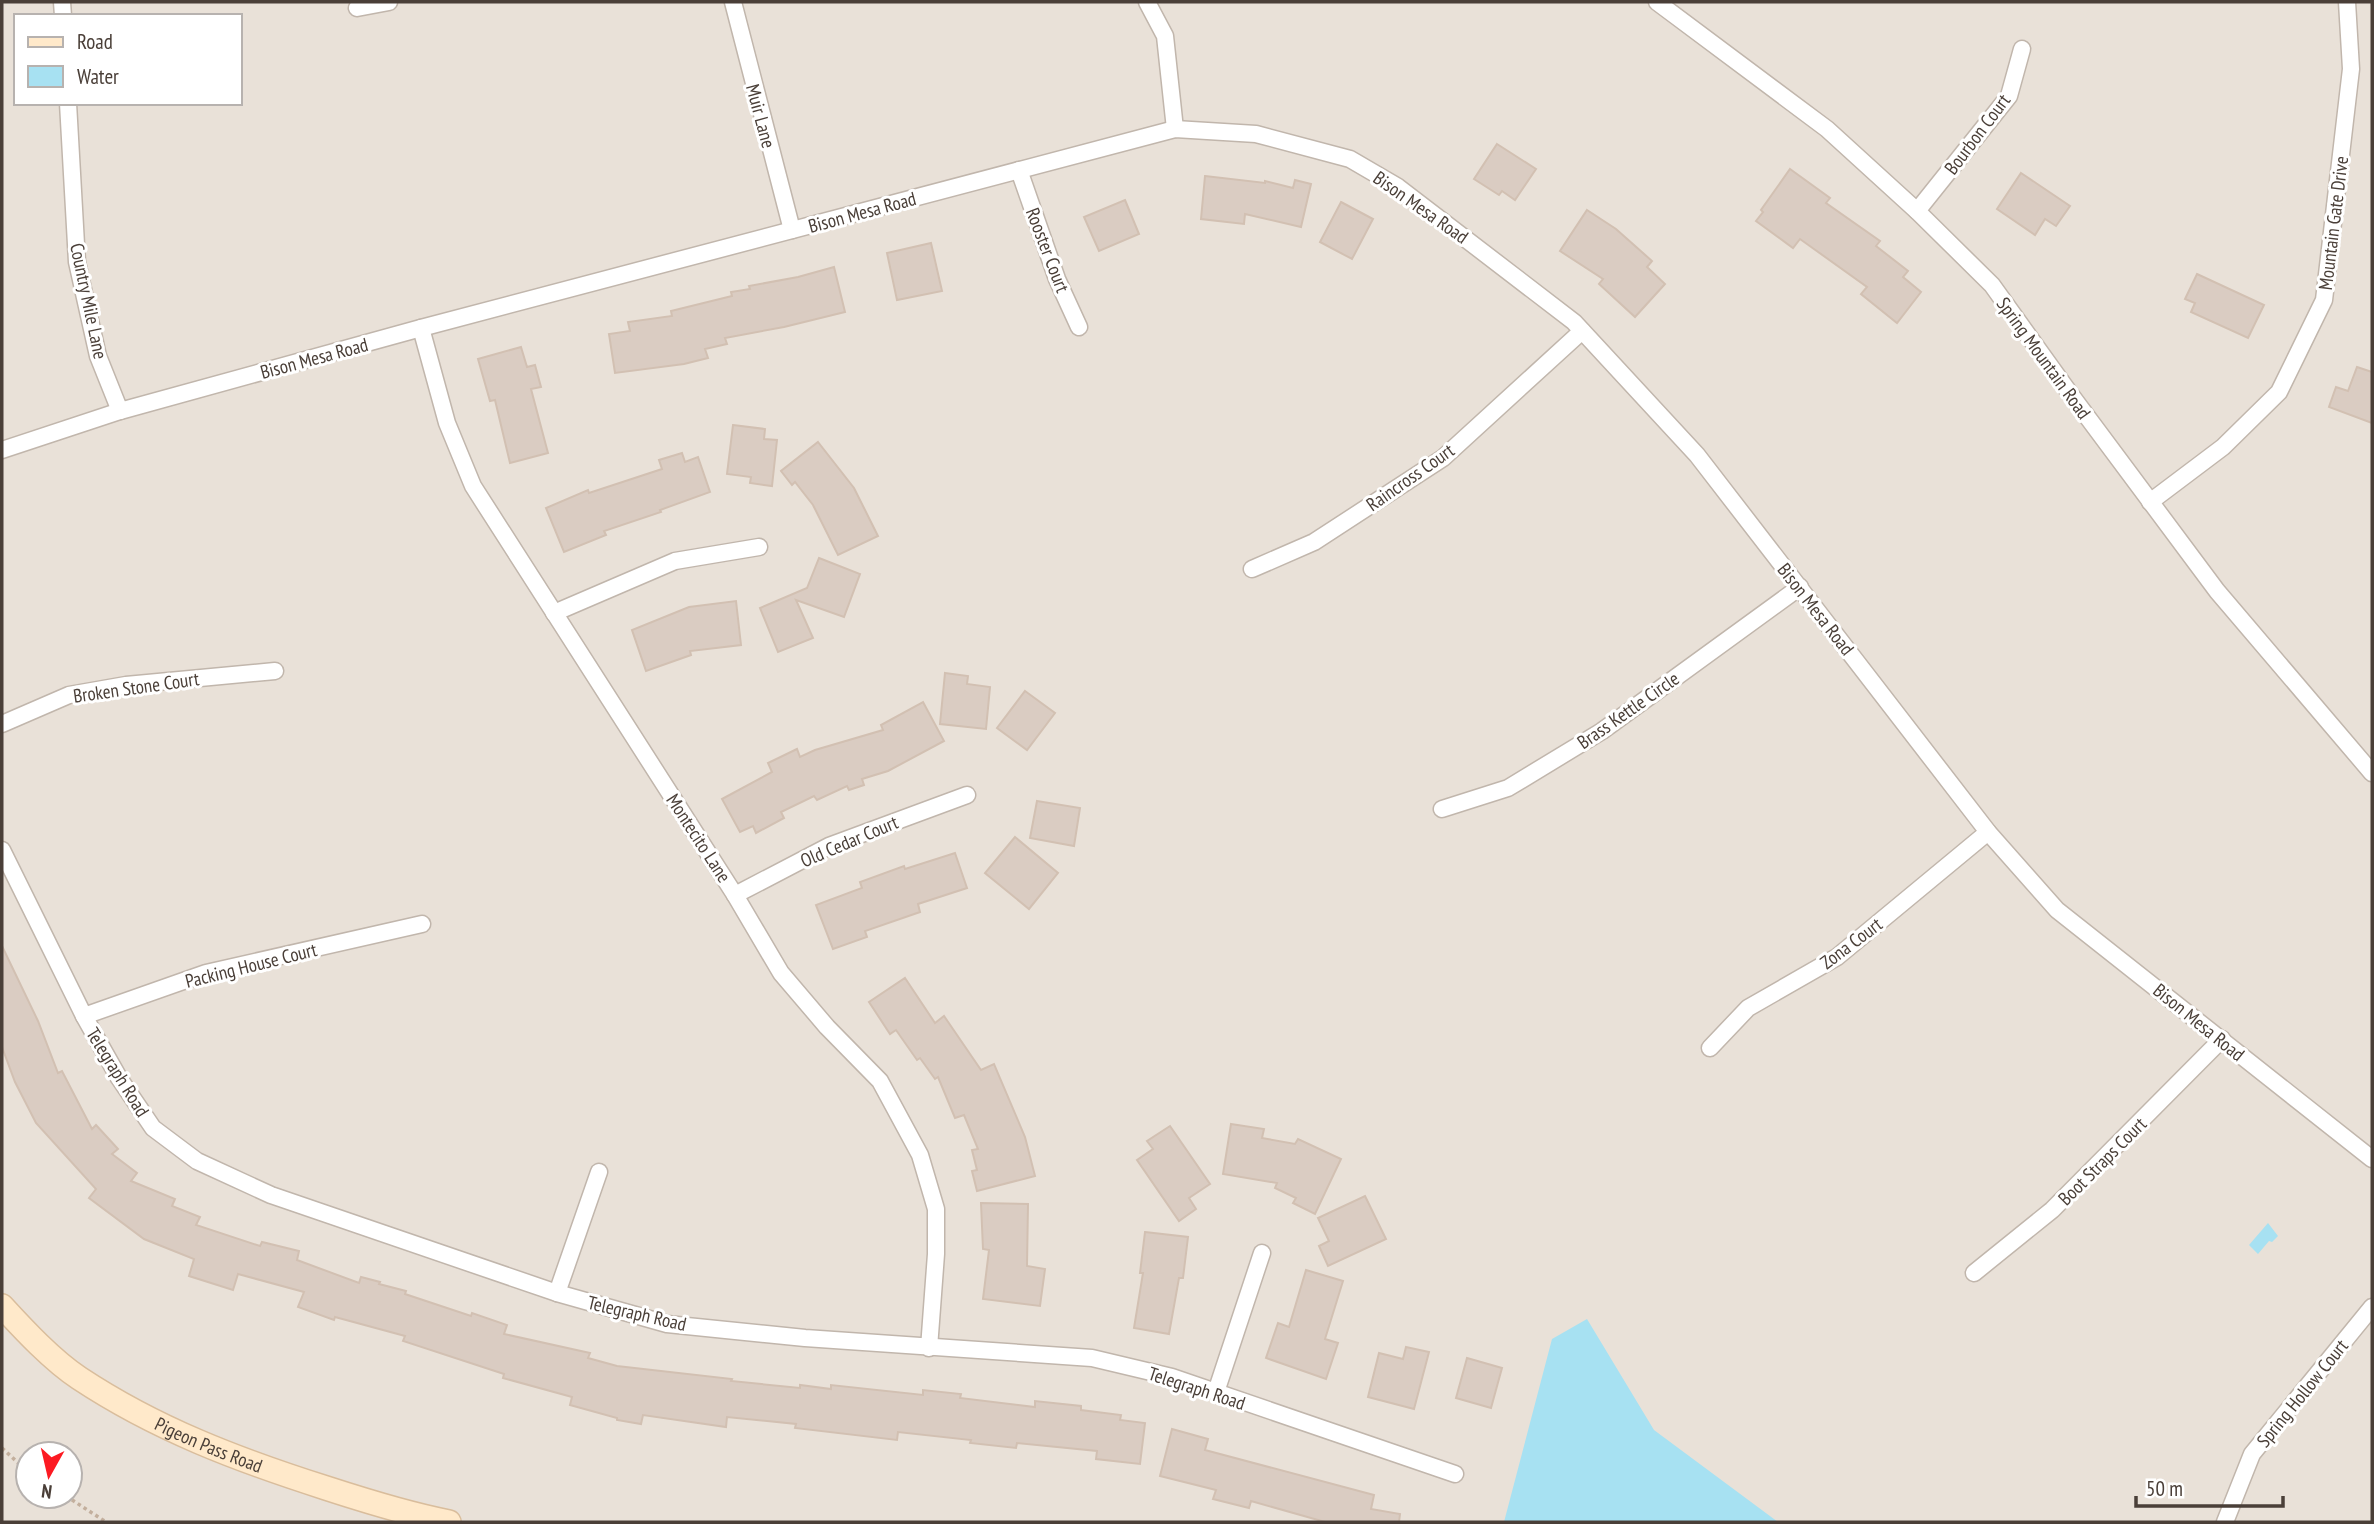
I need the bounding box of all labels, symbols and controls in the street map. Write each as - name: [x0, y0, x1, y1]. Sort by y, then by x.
- legend: [14, 14, 242, 105]
- text: Road: [77, 28, 113, 55]
- text: Water: [77, 63, 119, 90]
- street label: Muir Lane: [741, 81, 781, 151]
- street label: Bourbon Court: [1939, 88, 2016, 179]
- street label: Mountain Gate Drive: [2313, 155, 2353, 291]
- street label: Bison Mesa Road: [1369, 165, 1473, 249]
- street label: Bison Mesa Road: [806, 186, 918, 238]
- street label: Rooster Court: [1021, 204, 1075, 297]
- street label: Country Mile Lane: [65, 241, 113, 361]
- street label: Spring Mountain Road: [1992, 292, 2096, 424]
- street label: Bison Mesa Road: [258, 332, 370, 384]
- street label: Raincross Court: [1361, 438, 1459, 516]
- street label: Bison Mesa Road: [1773, 558, 1859, 660]
- street label: Broken Stone Court: [71, 666, 201, 708]
- street label: Brass Kettle Circle: [1572, 666, 1684, 754]
- street label: Montecito Lane: [661, 789, 737, 887]
- street label: Old Cedar Court: [797, 809, 902, 872]
- street label: Zona Court: [1815, 912, 1887, 974]
- street label: Packing House Court: [183, 937, 320, 993]
- street label: Bison Mesa Road: [2149, 978, 2249, 1066]
- street label: Telegraph Road: [81, 1023, 155, 1121]
- street label: Boot Straps Court: [2053, 1111, 2152, 1210]
- street label: Telegraph Road: [585, 1290, 689, 1336]
- street label: Spring Hollow Court: [2251, 1334, 2353, 1452]
- street label: Telegraph Road: [1145, 1361, 1249, 1415]
- street label: Pigeon Pass Road: [151, 1412, 266, 1478]
- north arrow: [14, 1440, 84, 1510]
- scale bar: [2136, 1464, 2283, 1508]
- text: 50 m: [2146, 1475, 2183, 1502]
- text: N: [40, 1479, 53, 1504]

